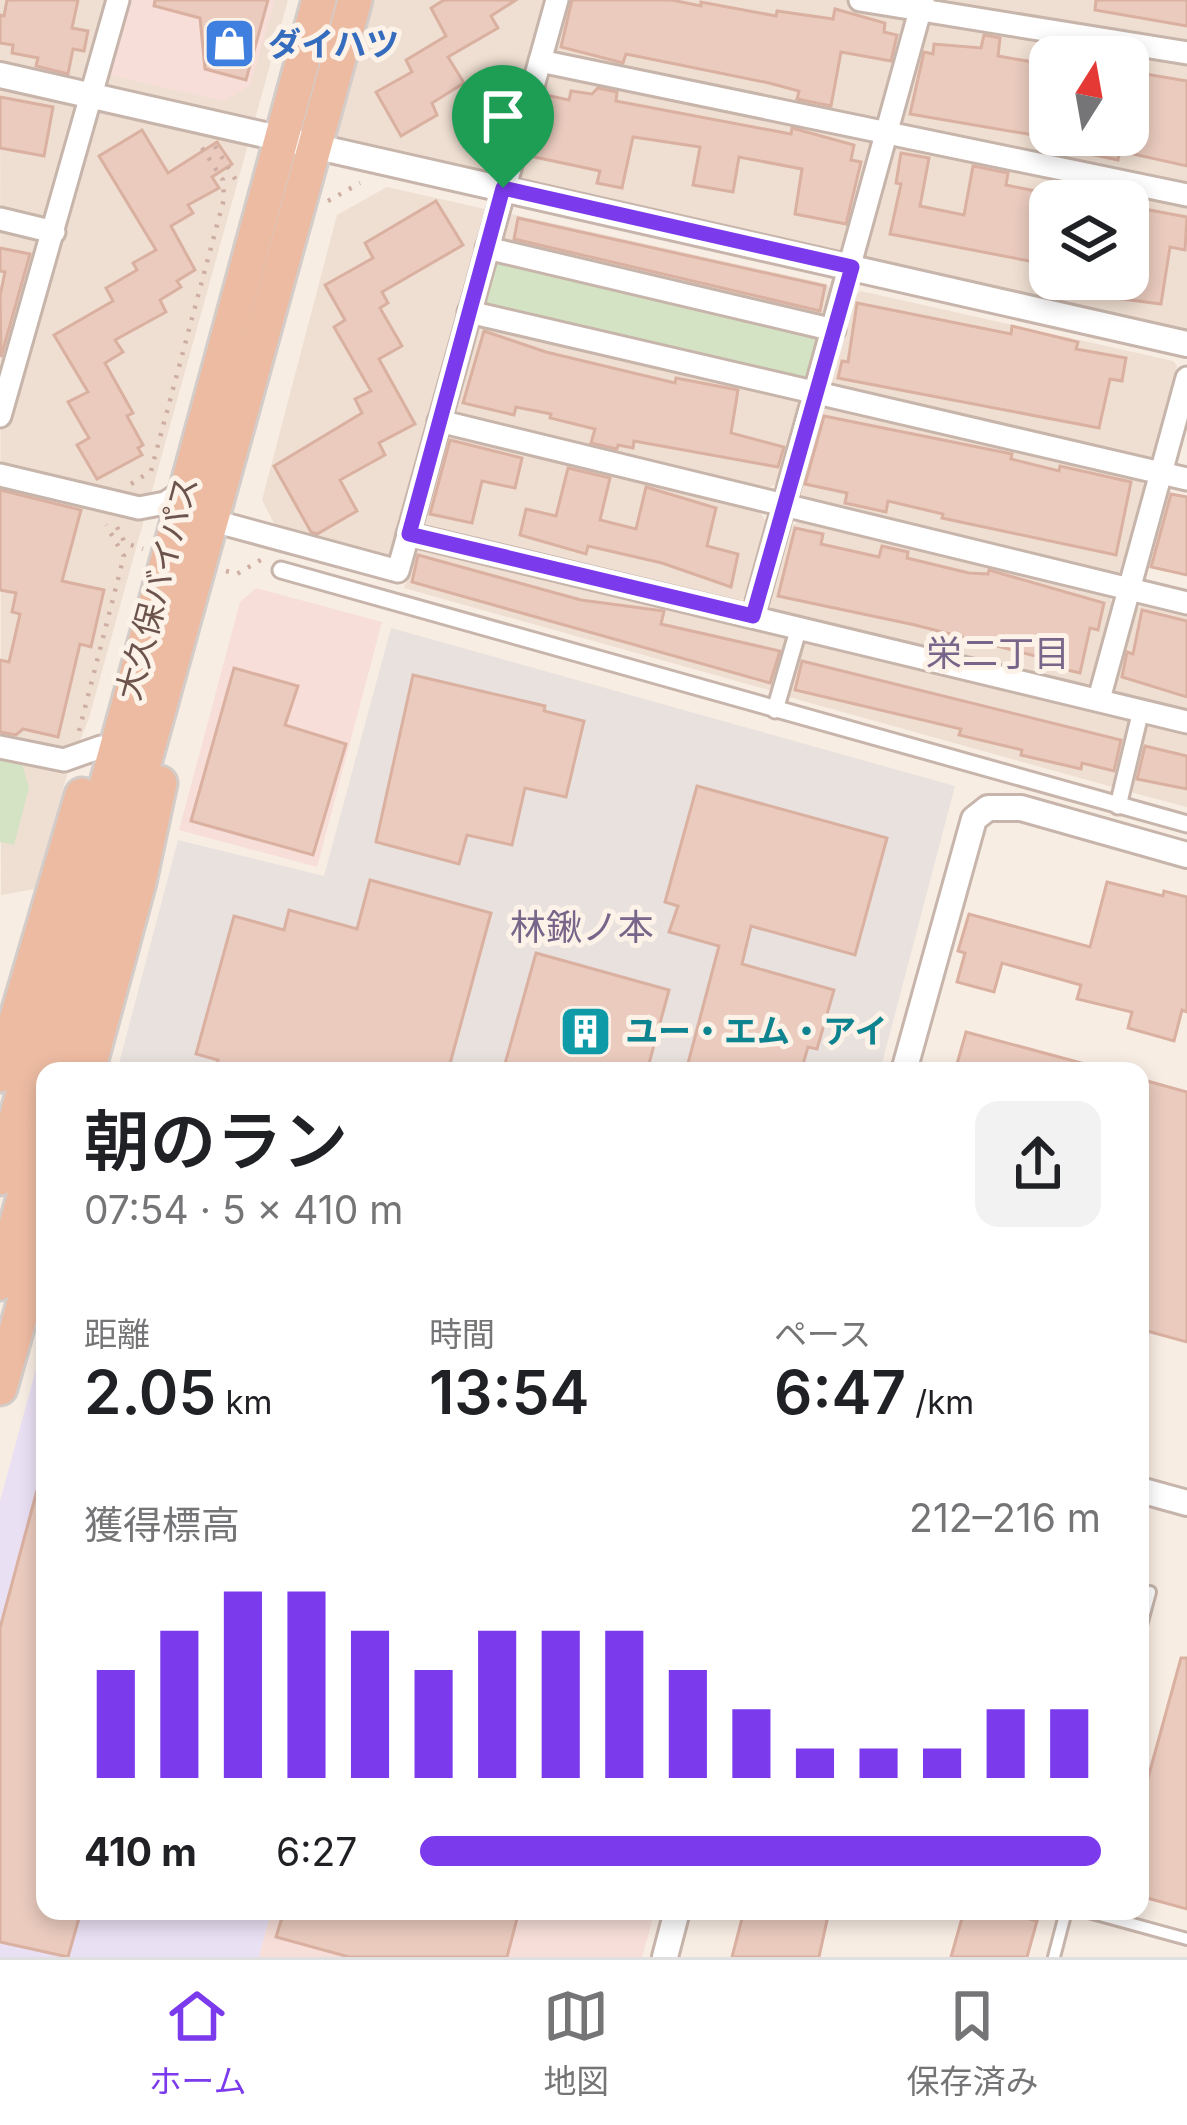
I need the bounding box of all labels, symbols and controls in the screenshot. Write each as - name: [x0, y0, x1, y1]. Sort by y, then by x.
- shop icon: ダイハツ: [201, 16, 257, 72]
- place label: ダイハツ: [268, 24, 399, 64]
- north arrow: [1029, 36, 1149, 156]
- map controls: [1029, 36, 1149, 300]
- pin: [452, 65, 554, 188]
- icon: arrive: [470, 83, 536, 149]
- button: layers: [1029, 180, 1149, 300]
- street label: 大久保バイパス: [108, 472, 206, 704]
- district label: 栄二丁目: [926, 631, 1070, 675]
- district label: 林鍬ノ本: [510, 905, 654, 949]
- building icon: ユー・エム・アイ: [558, 1003, 614, 1059]
- place label: ユー・エム・アイ: [625, 1011, 887, 1051]
- text: 朝のラン: [84, 1101, 348, 1181]
- button: share: [975, 1101, 1101, 1227]
- text: 07:54 · 5 × 410 m: [84, 1186, 403, 1233]
- text: 距離: [84, 1314, 150, 1354]
- text: 時間: [429, 1314, 495, 1354]
- text: ペース: [774, 1314, 871, 1354]
- text: 2.05: [84, 1356, 216, 1428]
- text: 13:54: [429, 1356, 589, 1428]
- text: 6:47: [774, 1356, 906, 1428]
- text: km: [216, 1382, 272, 1422]
- text: /km: [906, 1382, 974, 1422]
- text: 212–216 m: [909, 1494, 1101, 1541]
- text: 獲得標高: [84, 1501, 240, 1548]
- text: 410 m: [84, 1828, 197, 1875]
- text: 6:27: [276, 1828, 357, 1875]
- tab: ホーム: [148, 1983, 247, 2103]
- tab: 地図: [543, 1983, 609, 2103]
- tab: 保存済み: [906, 1983, 1038, 2103]

